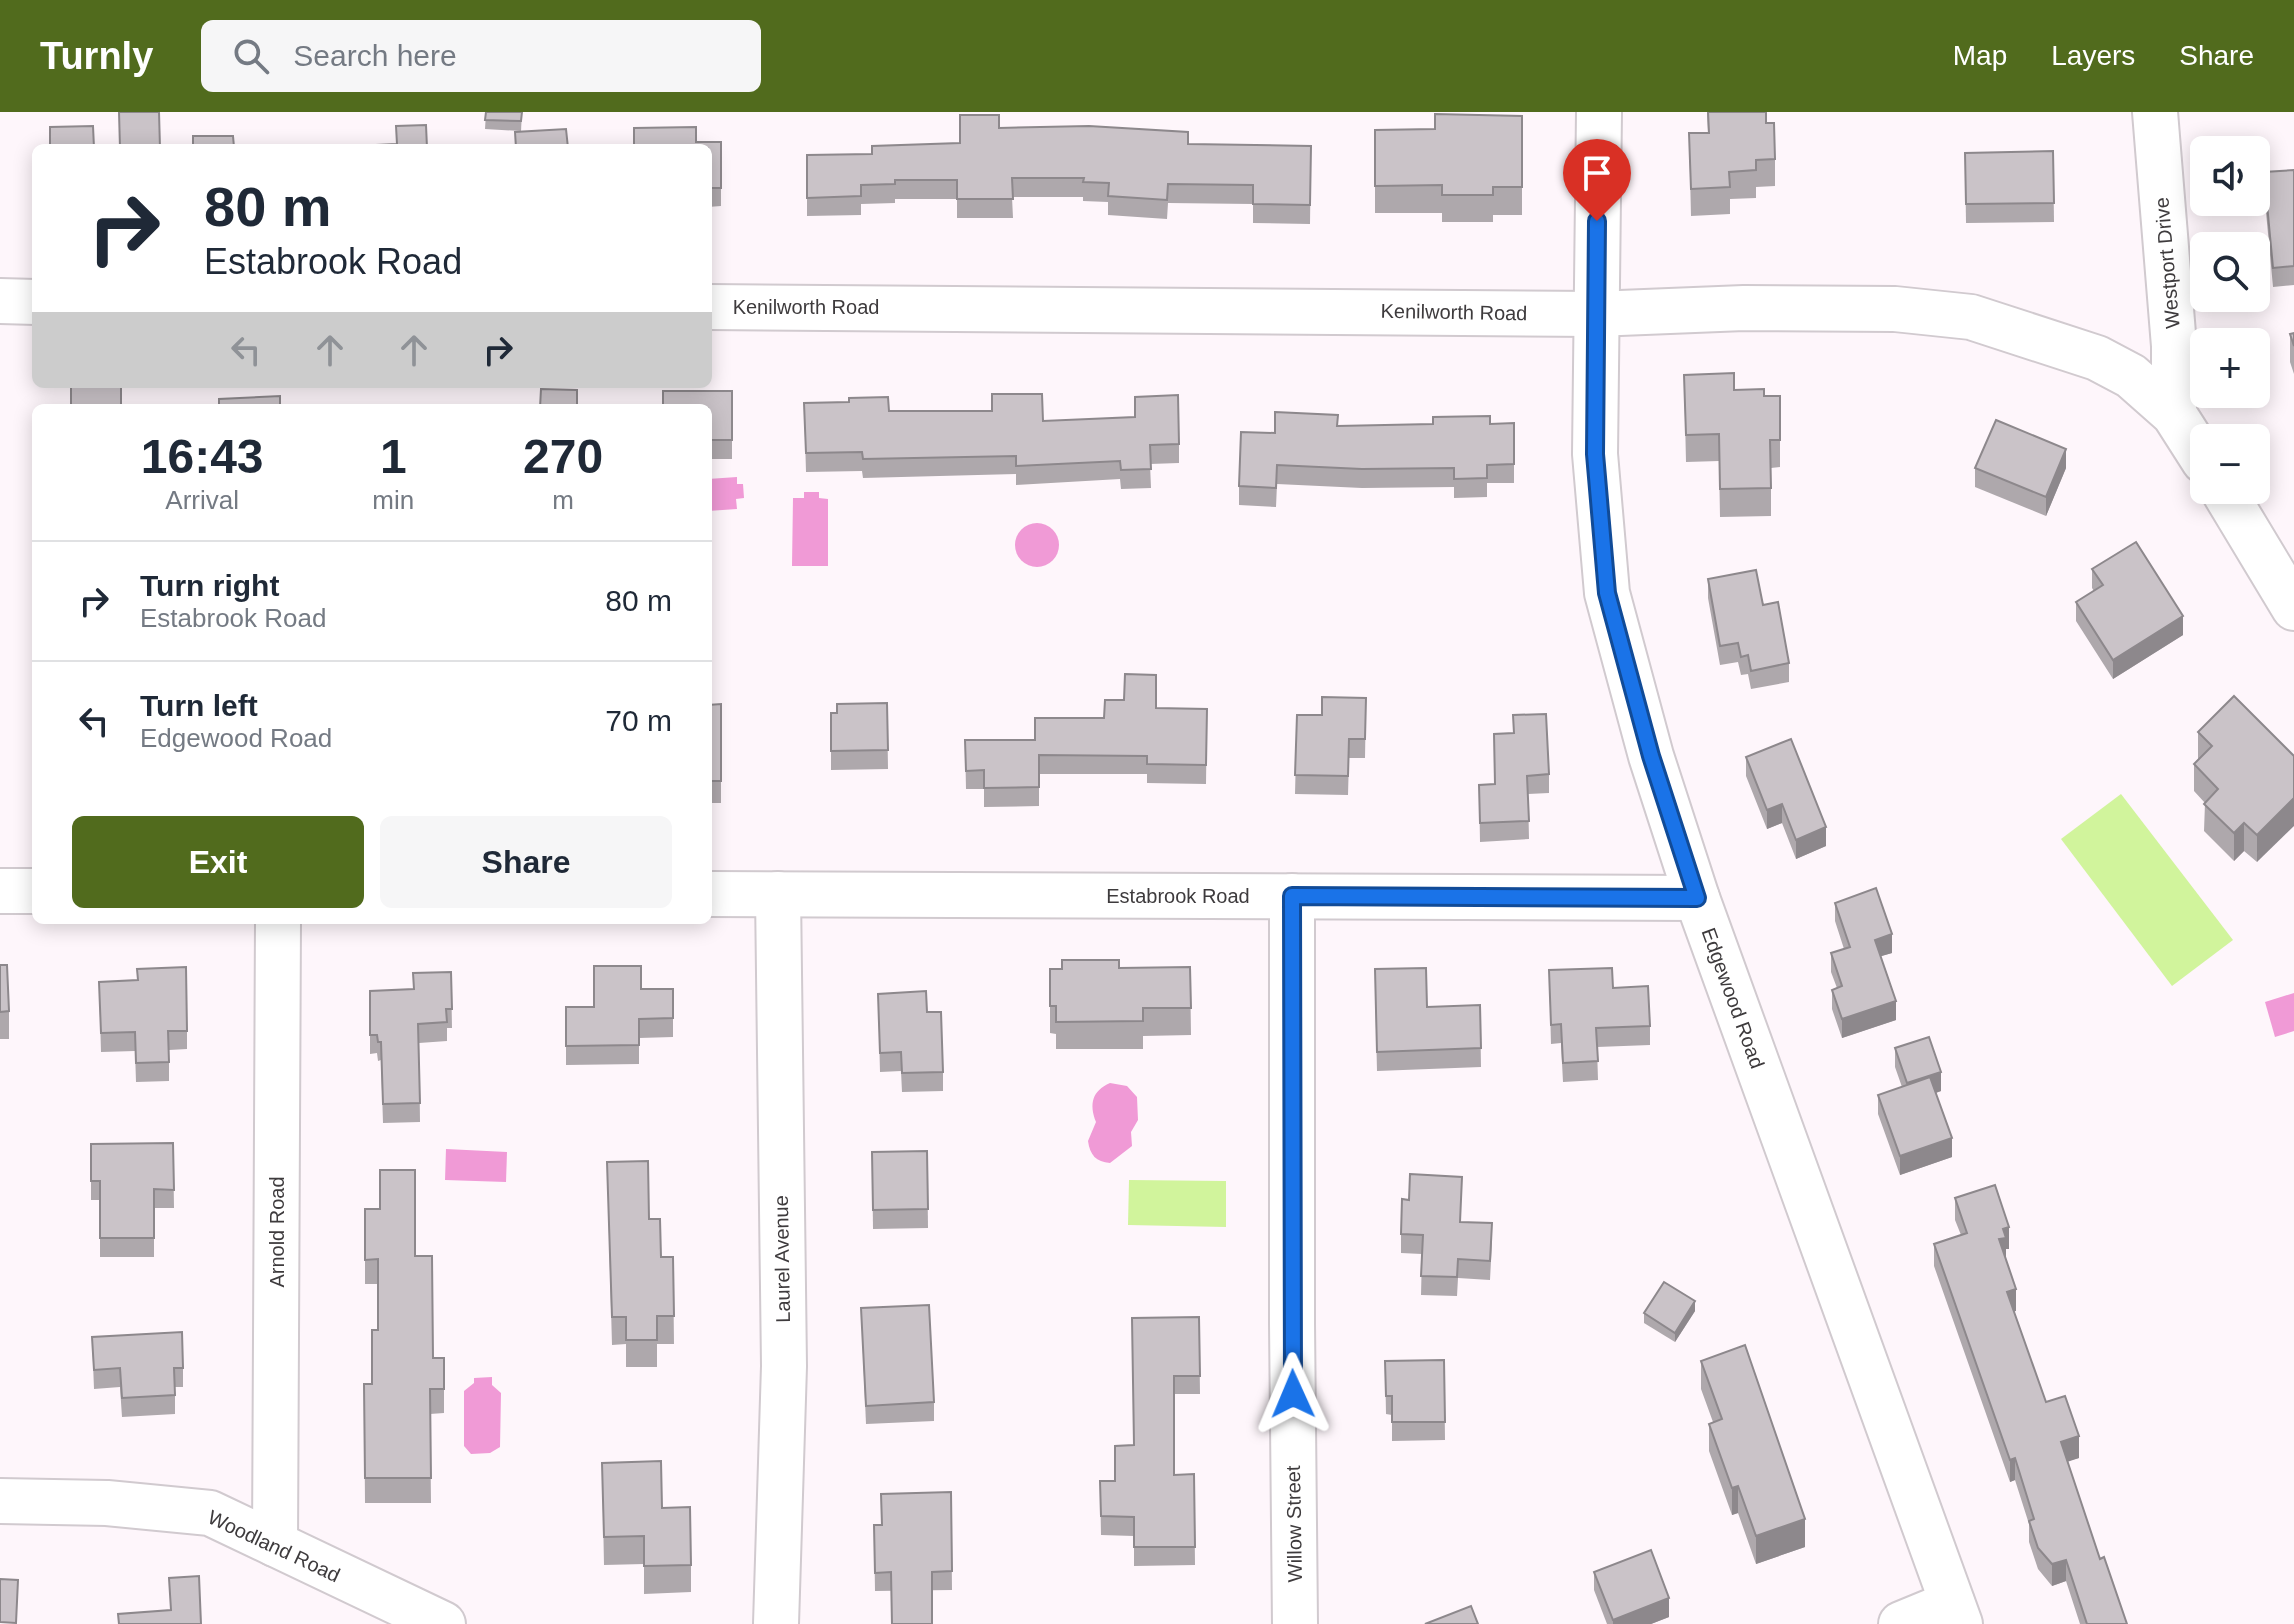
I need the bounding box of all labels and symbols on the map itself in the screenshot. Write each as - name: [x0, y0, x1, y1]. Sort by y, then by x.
- pin: [1563, 139, 1631, 221]
- street label: Westport Drive: [2150, 196, 2184, 330]
- street label: Kenilworth Road: [733, 296, 879, 318]
- street label: Kenilworth Road: [1380, 300, 1528, 324]
- street label: Estabrook Road: [1106, 885, 1250, 907]
- street label: Edgewood Road: [1697, 925, 1769, 1071]
- street label: Arnold Road: [266, 1176, 288, 1288]
- street label: Laurel Avenue: [770, 1195, 794, 1323]
- position arrow: [1251, 1352, 1335, 1436]
- street label: Willow Street: [1282, 1465, 1306, 1583]
- street label: Woodland Road: [205, 1506, 343, 1586]

